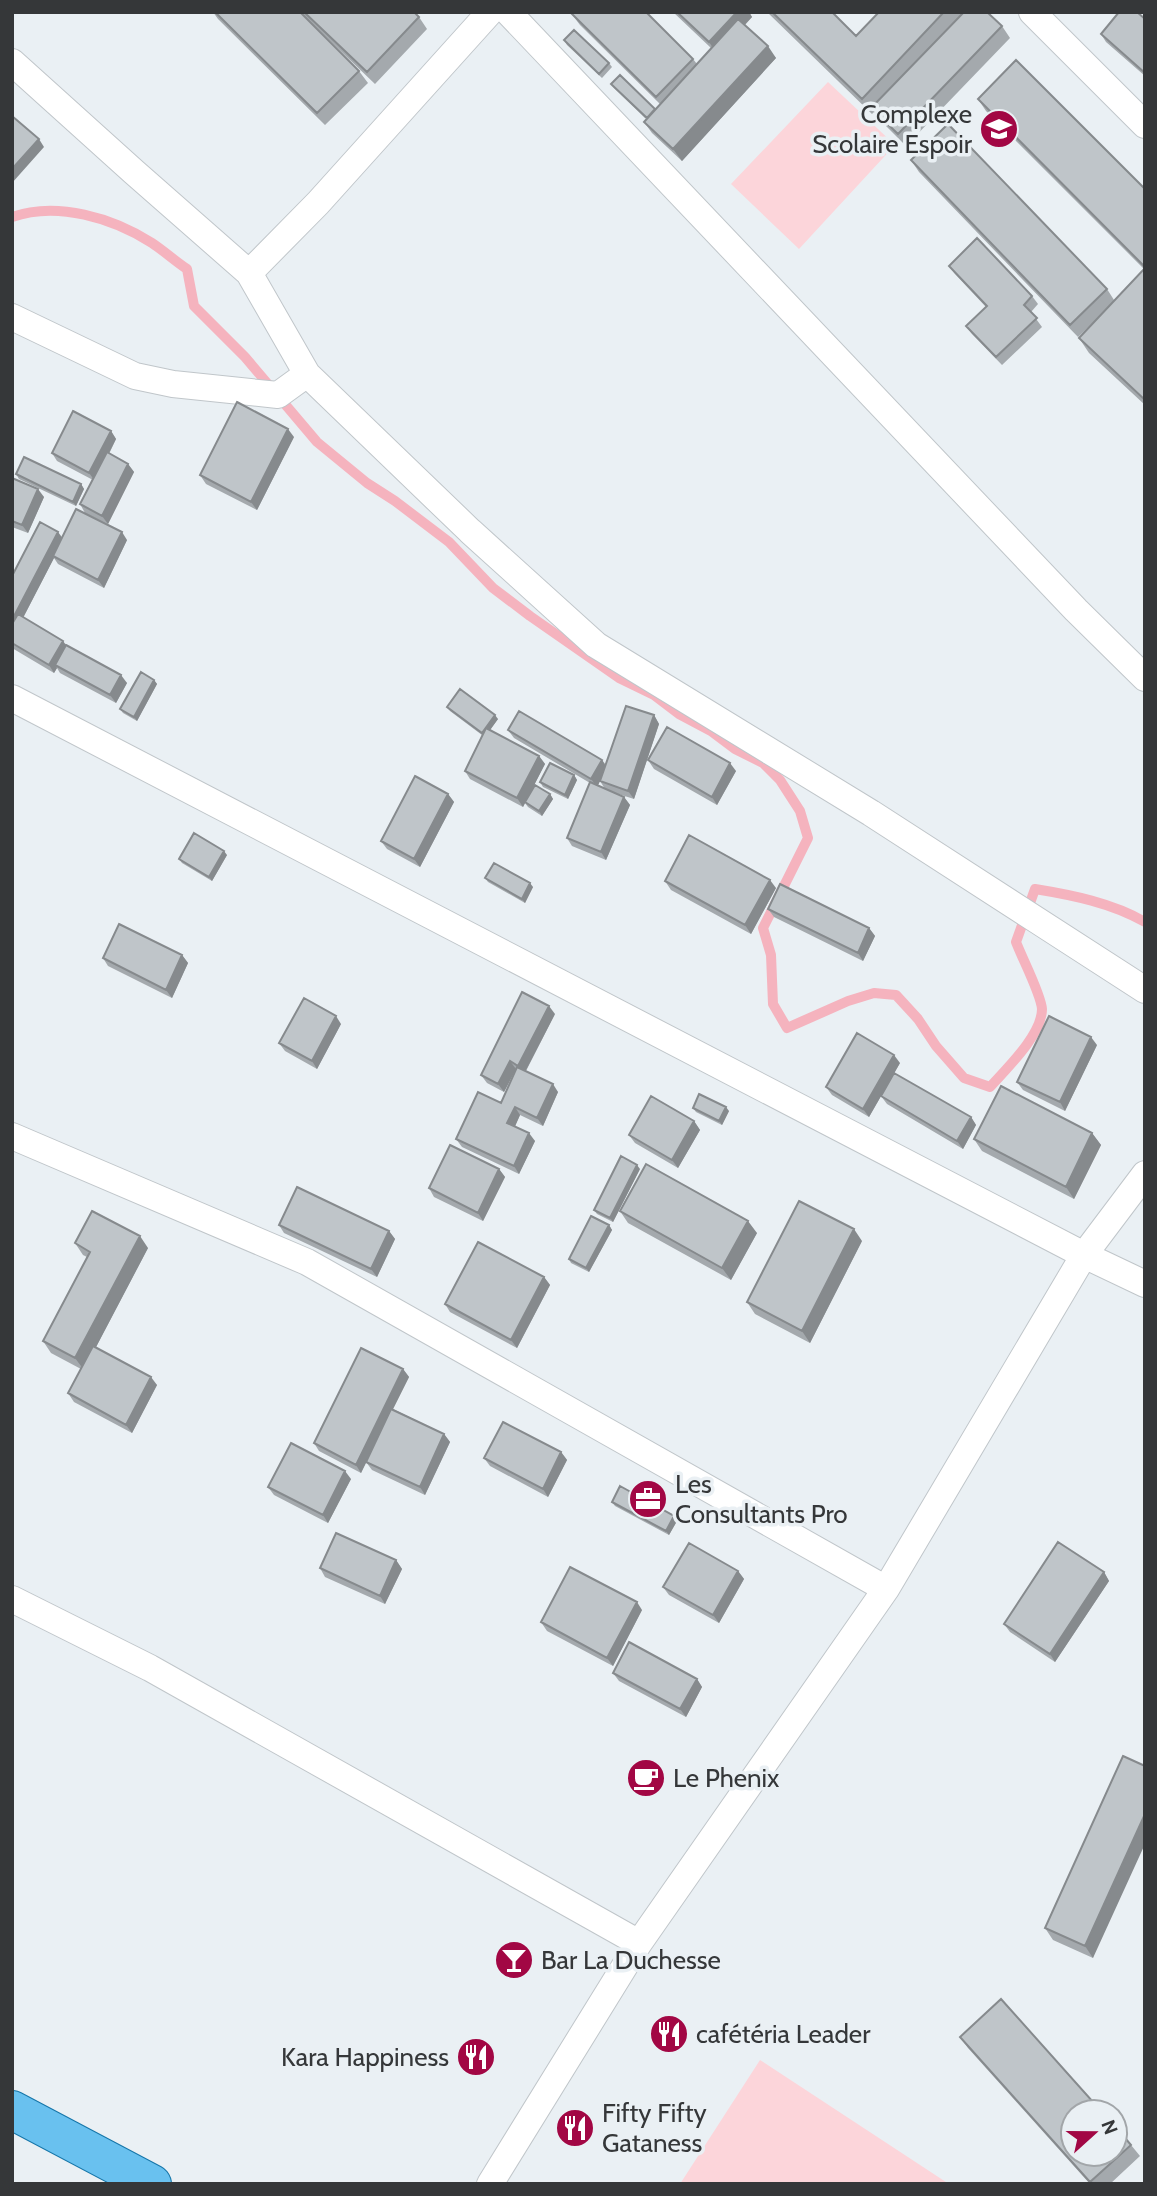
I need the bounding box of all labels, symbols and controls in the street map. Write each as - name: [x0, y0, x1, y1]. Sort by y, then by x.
- place label: Complexe Scolaire Espoir: [812, 98, 973, 160]
- school or university icon: Complexe Scolaire Espoir: [978, 108, 1020, 150]
- place label: Les Consultants Pro: [675, 1468, 848, 1530]
- office icon: Les Consultants Pro: [627, 1478, 669, 1520]
- cafe icon: Le Phenix: [625, 1757, 667, 1799]
- place label: Le Phenix: [673, 1762, 780, 1794]
- bar icon: Bar La Duchesse: [493, 1939, 535, 1981]
- place label: Bar La Duchesse: [541, 1944, 721, 1976]
- restaurant icon: cafétéria Leader: [648, 2013, 690, 2055]
- place label: cafétéria Leader: [696, 2018, 871, 2050]
- restaurant icon: Kara Happiness: [455, 2036, 497, 2078]
- place label: Kara Happiness: [281, 2041, 449, 2073]
- place label: Fifty Fifty Gataness: [602, 2097, 707, 2159]
- north arrow: [1059, 2098, 1129, 2168]
- restaurant icon: Fifty Fifty Gataness: [554, 2107, 596, 2149]
- text: N: [1096, 2117, 1123, 2137]

